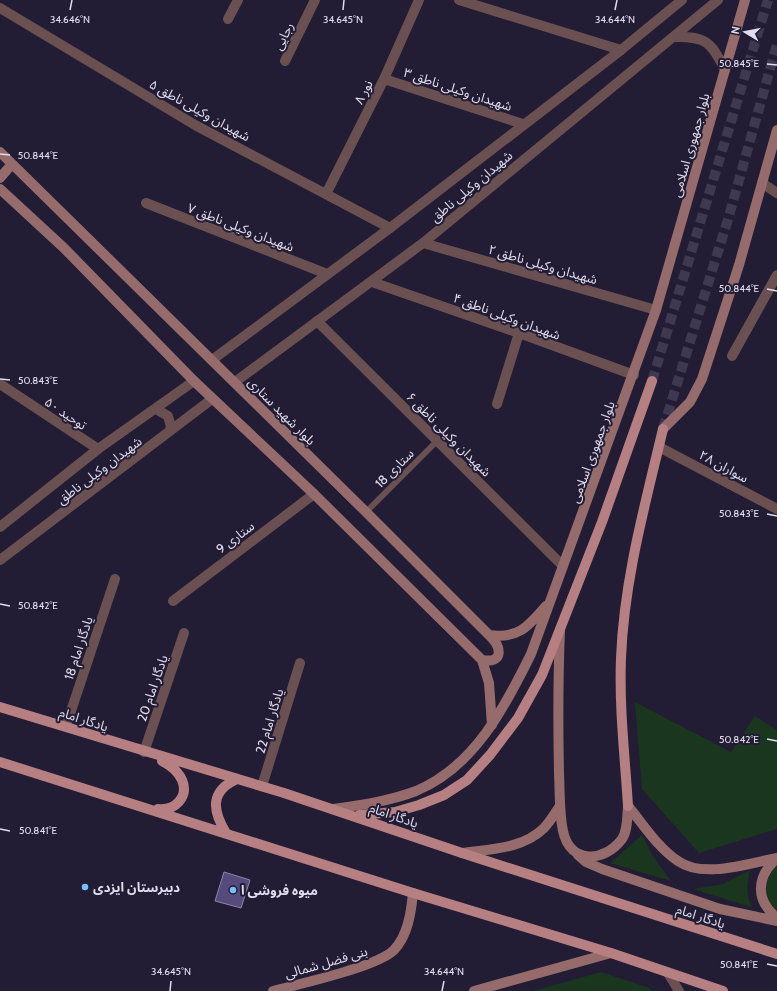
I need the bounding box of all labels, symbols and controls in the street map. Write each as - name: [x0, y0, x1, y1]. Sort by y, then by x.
- north arrow: [725, 12, 765, 52]
- text: 34.646°N: [50, 13, 90, 26]
- text: 34.645°N: [323, 13, 363, 26]
- text: 34.644°N: [595, 13, 635, 26]
- street label: رجایی: [269, 19, 297, 53]
- text: N: [728, 25, 743, 35]
- text: 50.845°E: [719, 57, 759, 70]
- street label: شهیدان وکیلی ناطق ۳: [402, 64, 514, 115]
- street label: شهیدان وکیلی ناطق ۵: [146, 76, 253, 145]
- street label: نور ۸: [350, 77, 376, 107]
- street label: بلوار جمهوری اسلامی: [668, 91, 713, 199]
- street label: شهیدان وکیلی ناطق: [427, 147, 516, 226]
- text: 50.844°E: [18, 149, 59, 162]
- street label: شهیدان وکیلی ناطق ۷: [185, 199, 297, 256]
- street label: شهیدان وکیلی ناطق ٢: [486, 241, 599, 288]
- text: 50.844°E: [719, 282, 760, 295]
- street label: شهیدان وکیلی ناطق ۴: [451, 289, 563, 344]
- text: 50.843°E: [18, 374, 58, 387]
- street label: بلوار شهید ستاری: [244, 374, 319, 449]
- street label: شهیدان وکیلی ناطق ۶: [403, 388, 495, 480]
- street label: توحید ۵۰: [42, 393, 90, 433]
- street label: بلوار جمهوری اسلامی: [566, 399, 619, 505]
- street label: شهیدان وکیلی ناطق: [53, 433, 145, 508]
- street label: ستاری 18: [371, 445, 418, 492]
- street label: سواران ۲۸: [696, 446, 751, 487]
- text: 50.843°E: [719, 507, 759, 520]
- street label: ستاری 9: [213, 517, 258, 557]
- text: 50.842°E: [18, 599, 58, 612]
- street label: یادگار امام 18: [60, 614, 98, 682]
- street label: یادگار امام 20: [133, 652, 173, 724]
- street label: یادگار امام 22: [252, 686, 288, 756]
- street label: یادگار امام: [57, 704, 111, 736]
- text: 50.842°E: [719, 733, 759, 746]
- street label: یادگار امام: [367, 799, 421, 833]
- text: 50.841°E: [19, 824, 57, 837]
- place label: دبیرستان ایزدی: [93, 879, 180, 895]
- marker: دبیرستان ایزدی: [80, 882, 90, 892]
- place label: میوه فروشی ا: [241, 882, 318, 898]
- marker: میوه فروشی ا: [228, 885, 238, 895]
- street label: یادگار امام: [674, 901, 728, 933]
- street label: بنی فضل شمالی: [283, 943, 370, 982]
- text: 50.841°E: [720, 958, 758, 971]
- text: 34.645°N: [151, 965, 191, 978]
- text: 34.644°N: [424, 965, 464, 978]

